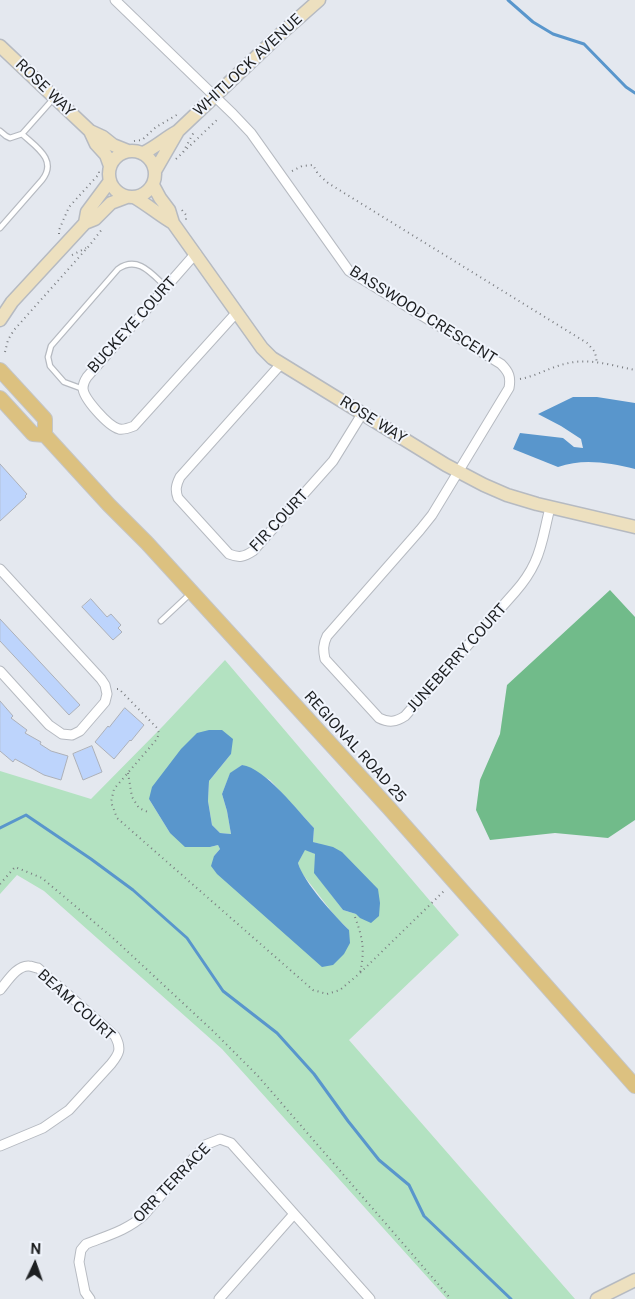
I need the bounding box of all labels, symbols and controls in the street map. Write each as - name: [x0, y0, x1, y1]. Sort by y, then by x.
- street label: WHITLOCK AVENUE: [190, 10, 306, 120]
- street label: ROSE WAY: [12, 55, 78, 121]
- street label: BASSWOOD CRESCENT: [346, 262, 500, 368]
- street label: BUCKEYE COURT: [84, 273, 180, 377]
- street label: ROSE WAY: [336, 392, 410, 448]
- street label: FIR COURT: [246, 487, 312, 555]
- street label: JUNEBERRY COURT: [403, 600, 511, 716]
- street label: REGIONAL ROAD 25: [300, 688, 410, 806]
- street label: BEAM COURT: [34, 966, 118, 1044]
- street label: ORR TERRACE: [130, 1140, 214, 1226]
- north arrow: [10, 1239, 60, 1289]
- text: N: [30, 1241, 42, 1257]

